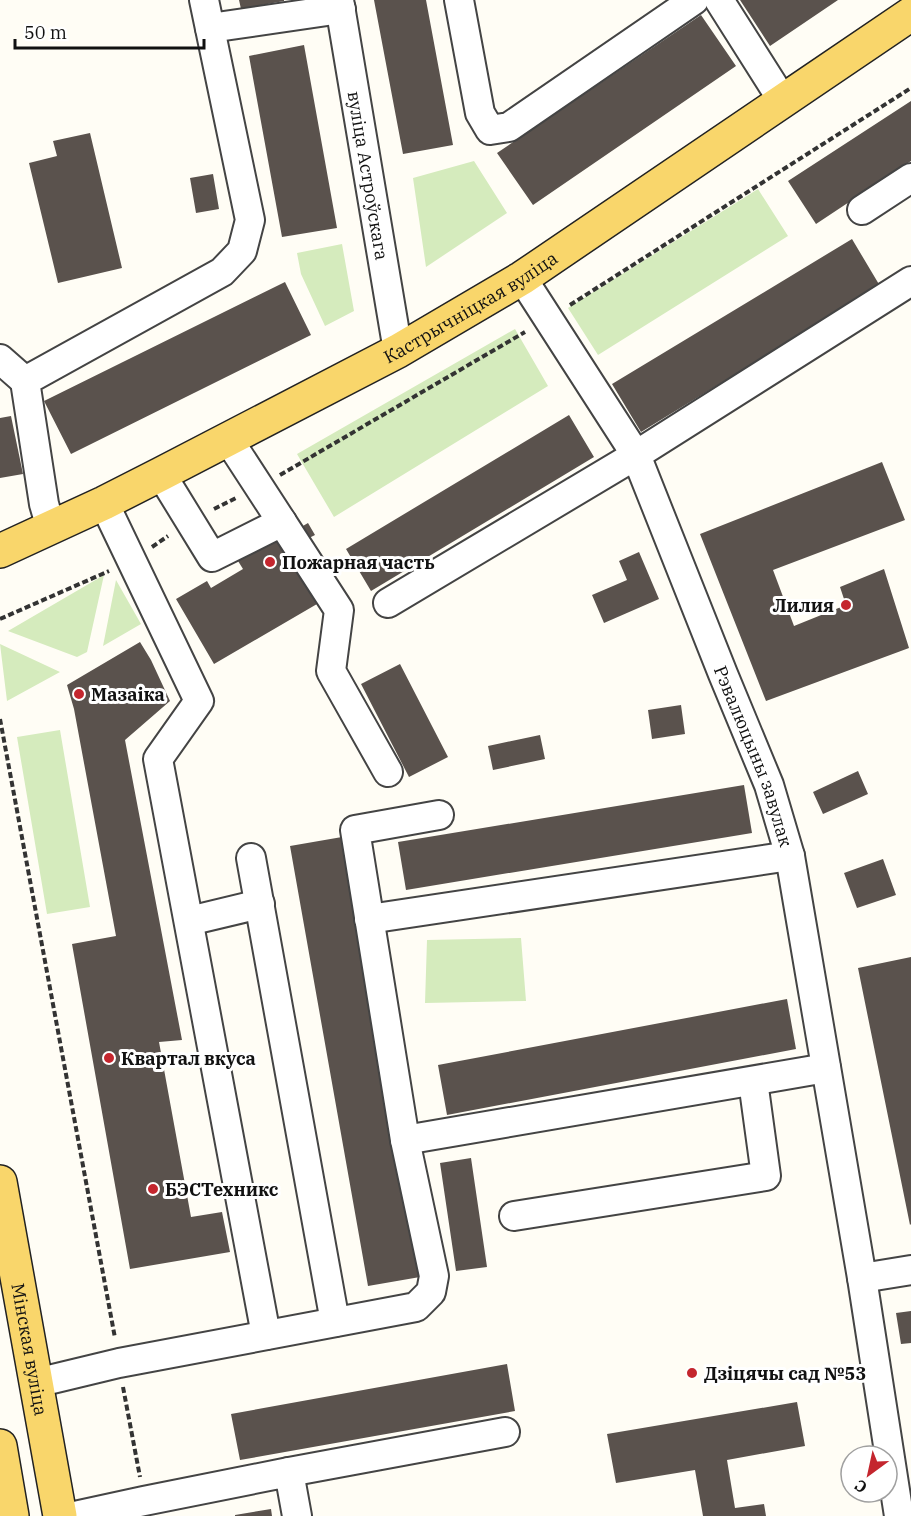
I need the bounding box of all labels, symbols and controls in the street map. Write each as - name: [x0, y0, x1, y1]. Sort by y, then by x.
- scale bar: [15, 12, 204, 50]
- text: 50 m: [24, 21, 67, 44]
- street label: вуліца Астроўскага: [343, 89, 394, 262]
- street label: Кастрычніцкая вуліца: [379, 246, 562, 368]
- place label: Пожарная часть: [282, 551, 435, 574]
- marker: Пожарная часть: [263, 555, 277, 569]
- place label: Лилия: [773, 594, 834, 617]
- marker: Лилия: [839, 598, 853, 612]
- street label: Рэвалюцыны завулак: [709, 662, 798, 850]
- place label: Мазаіка: [91, 683, 165, 706]
- marker: Мазаіка: [72, 687, 86, 701]
- place label: Квартал вкуса: [121, 1047, 256, 1070]
- marker: Квартал вкуса: [102, 1051, 116, 1065]
- place label: БЭСТехникс: [165, 1178, 279, 1201]
- marker: БЭСТехникс: [146, 1182, 160, 1196]
- street label: Мінская вуліца: [7, 1281, 53, 1418]
- place label: Дзіцячы сад №53: [704, 1362, 866, 1385]
- marker: Дзіцячы сад №53: [685, 1366, 699, 1380]
- north arrow: [839, 1444, 899, 1504]
- text: С: [851, 1475, 871, 1498]

